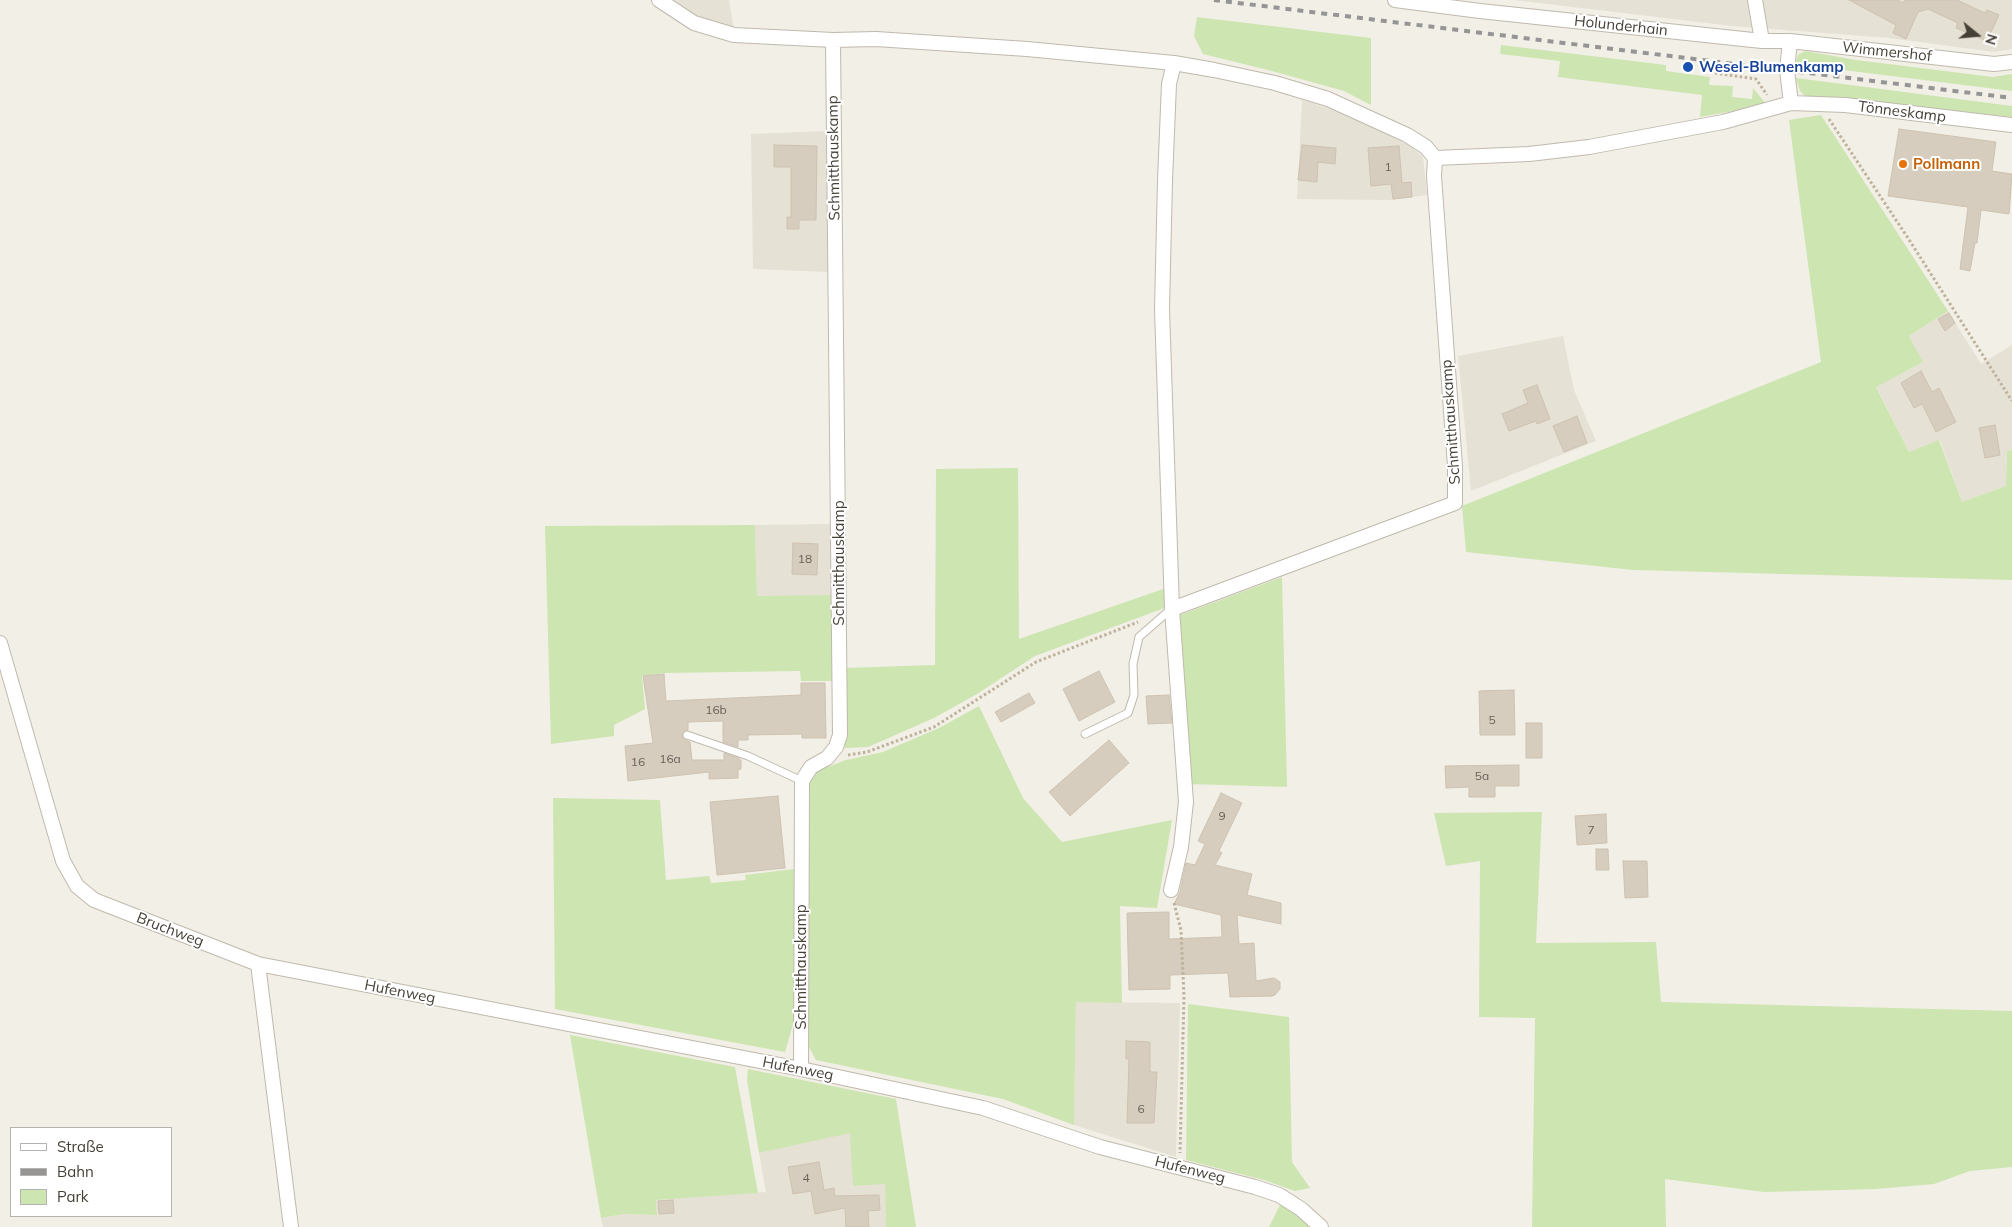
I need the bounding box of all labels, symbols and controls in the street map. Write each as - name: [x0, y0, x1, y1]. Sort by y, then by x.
- north arrow: [1952, 10, 2002, 60]
- street label: Holunderhain: [1573, 12, 1669, 40]
- text: N: [1981, 32, 2002, 47]
- street label: Wimmershof: [1841, 38, 1933, 66]
- place label: Wesel-Blumenkamp: [1699, 58, 1844, 76]
- marker: Wesel-Blumenkamp: [1681, 60, 1695, 74]
- street label: Schmitthauskamp: [824, 95, 844, 221]
- street label: Tönneskamp: [1857, 98, 1947, 126]
- place label: Pollmann: [1913, 155, 1980, 173]
- marker: Pollmann: [1897, 158, 1909, 170]
- house number: 1: [1384, 160, 1392, 174]
- street label: Schmitthauskamp: [1438, 359, 1464, 485]
- street label: Schmitthauskamp: [830, 500, 848, 626]
- house number: 18: [798, 552, 812, 566]
- house number: 16b: [705, 703, 727, 717]
- house number: 5: [1488, 713, 1496, 727]
- house number: 16a: [659, 752, 681, 766]
- house number: 16: [631, 755, 645, 769]
- house number: 5a: [1475, 769, 1489, 783]
- house number: 9: [1218, 809, 1226, 823]
- house number: 7: [1587, 823, 1595, 837]
- street label: Schmitthauskamp: [792, 904, 810, 1030]
- street label: Bruchweg: [134, 909, 206, 951]
- street label: Hufenweg: [363, 976, 437, 1008]
- street label: Hufenweg: [761, 1053, 835, 1085]
- house number: 6: [1137, 1102, 1145, 1116]
- legend: [10, 1127, 172, 1217]
- text: Straße: [57, 1137, 104, 1156]
- street label: Hufenweg: [1153, 1153, 1227, 1187]
- text: Bahn: [57, 1162, 94, 1181]
- house number: 4: [802, 1171, 810, 1185]
- text: Park: [57, 1187, 89, 1206]

